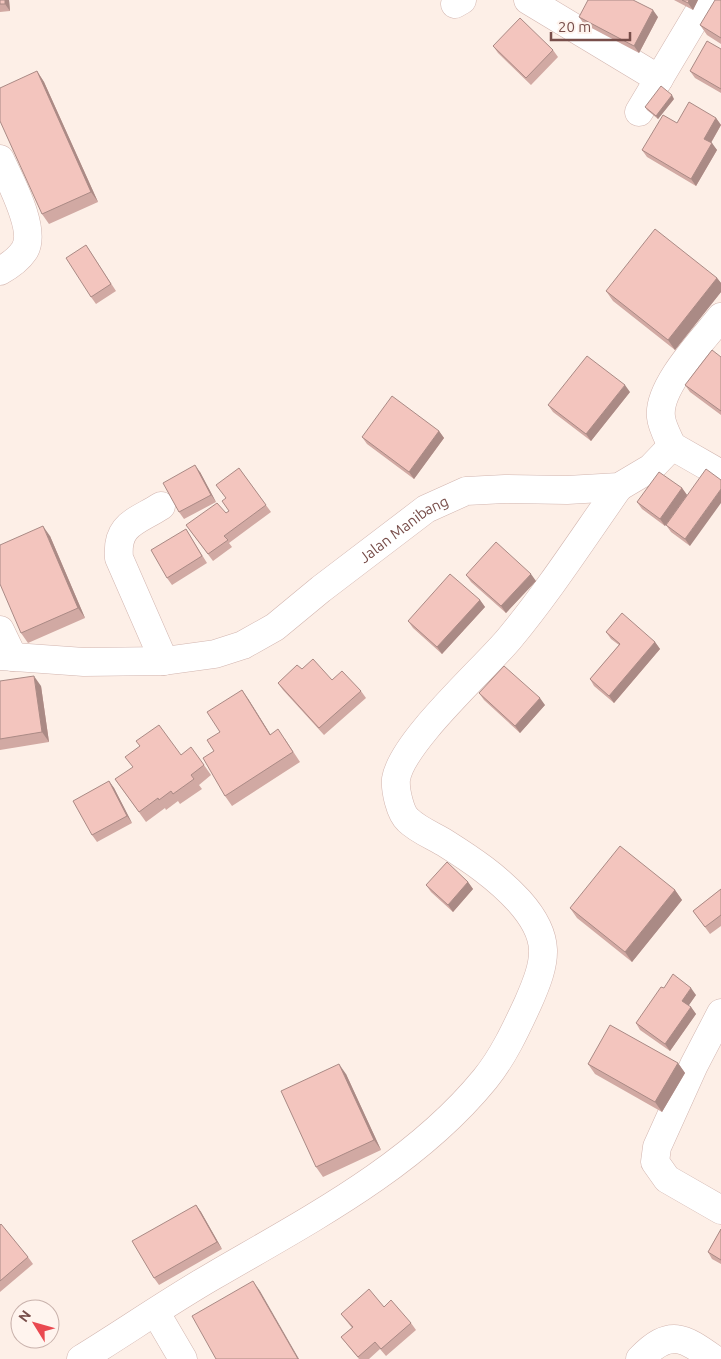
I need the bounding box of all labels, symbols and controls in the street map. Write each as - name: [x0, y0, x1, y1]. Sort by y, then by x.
- scale bar: [551, 10, 630, 42]
- text: 20 m: [558, 18, 591, 35]
- street label: Jalan Manibang: [355, 492, 451, 566]
- north arrow: [10, 1299, 60, 1349]
- text: N: [15, 1307, 34, 1325]

